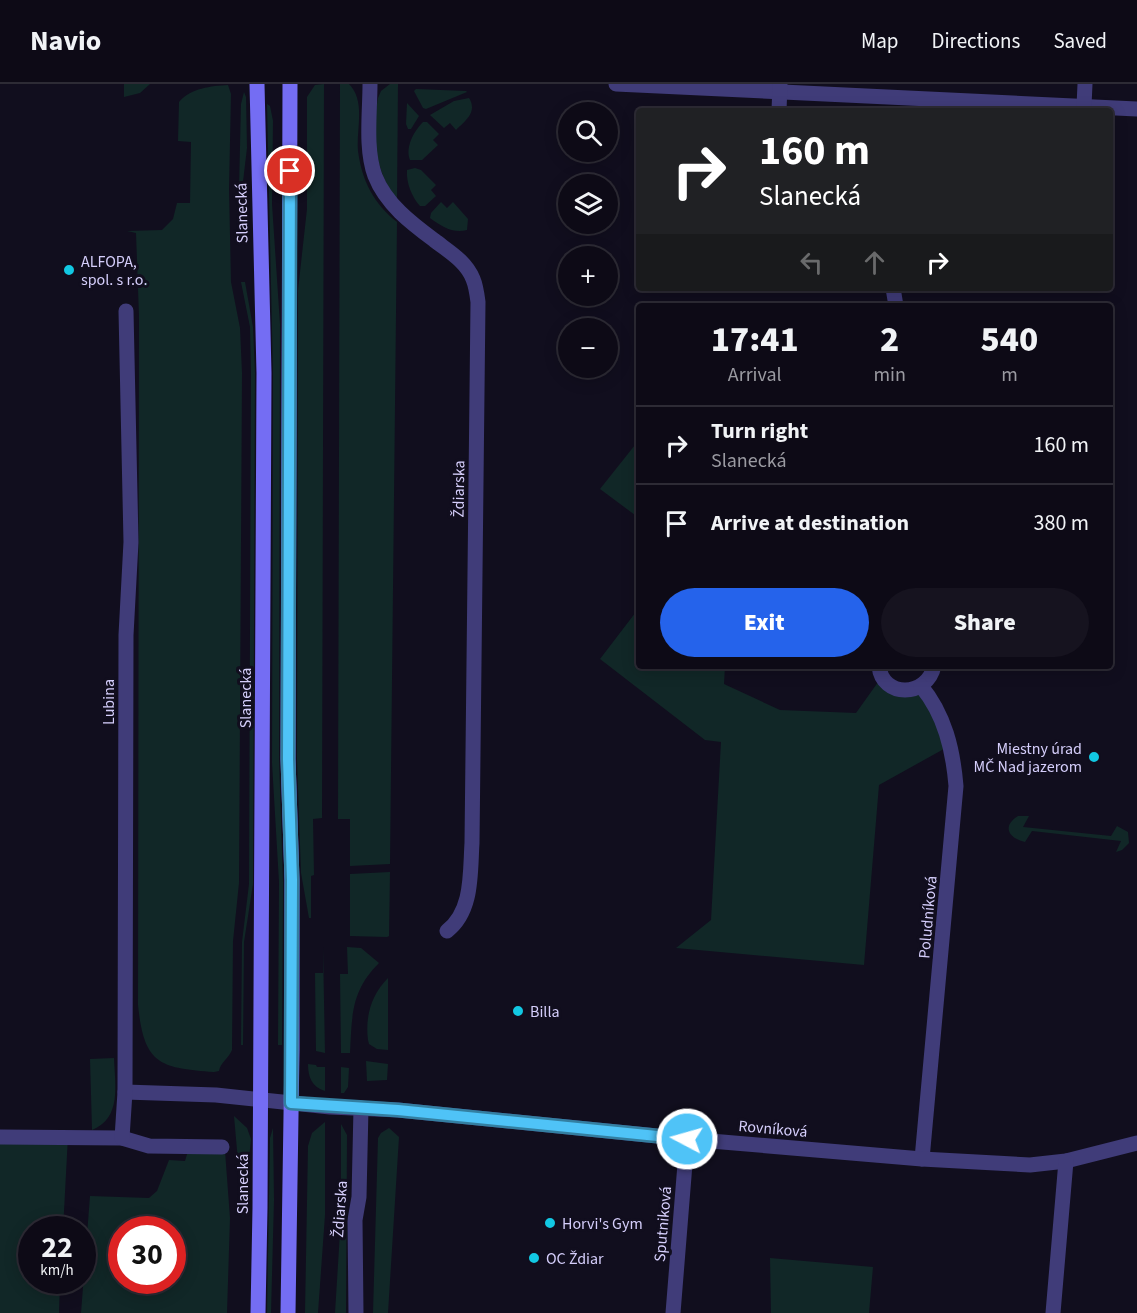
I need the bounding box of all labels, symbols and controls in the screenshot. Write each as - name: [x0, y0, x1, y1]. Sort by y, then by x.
- text: Navio: [30, 21, 101, 61]
- text: Map: [861, 26, 899, 56]
- text: Directions: [932, 26, 1020, 56]
- text: Saved: [1053, 26, 1107, 56]
- map controls: [558, 102, 618, 378]
- button: search: [558, 102, 618, 162]
- text: 160 m: [759, 121, 870, 181]
- icon: right: [660, 132, 738, 210]
- pin: [264, 145, 315, 196]
- icon: arrive: [273, 154, 306, 187]
- button: layers: [558, 174, 618, 234]
- text: Slanecká: [759, 177, 861, 216]
- street label: Slanecká: [230, 183, 254, 243]
- button: +: [558, 246, 618, 306]
- icon: left: [795, 246, 828, 279]
- icon: ahead: [858, 246, 891, 279]
- icon: right: [921, 246, 954, 279]
- place label: ALFOPA, spol. s r.o.: [81, 251, 147, 291]
- marker: ALFOPA, spol. s r.o.: [62, 263, 76, 277]
- text: 17:41: [711, 314, 799, 365]
- text: 2: [880, 314, 899, 365]
- text: 540: [981, 314, 1038, 365]
- button: −: [558, 318, 618, 378]
- text: Arrival: [728, 361, 782, 389]
- text: min: [873, 361, 906, 389]
- text: m: [1001, 361, 1018, 389]
- text: Turn right: [711, 415, 808, 447]
- icon: right: [660, 429, 693, 462]
- text: 160 m: [1034, 429, 1089, 461]
- text: Slanecká: [711, 447, 787, 475]
- street label: Ždiarska: [448, 460, 470, 518]
- icon: arrive: [660, 507, 693, 540]
- text: Arrive at destination: [711, 507, 909, 539]
- text: 380 m: [1034, 507, 1089, 539]
- button: Exit: [660, 588, 869, 657]
- button: Share: [881, 588, 1089, 657]
- street label: Slanecká: [235, 668, 257, 728]
- street label: Lubina: [98, 679, 120, 725]
- place label: Miestny úrad MČ Nad jazerom: [974, 738, 1082, 778]
- marker: Miestny úrad MČ Nad jazerom: [1087, 750, 1101, 764]
- street label: Poludníková: [913, 875, 943, 959]
- place label: Billa: [530, 1001, 560, 1023]
- marker: Billa: [511, 1004, 525, 1018]
- position arrow: [655, 1107, 719, 1171]
- street label: Rovníková: [737, 1115, 808, 1143]
- street label: Slanecká: [232, 1154, 254, 1214]
- street label: Ždiarska: [327, 1180, 353, 1238]
- street label: Sputniková: [649, 1185, 677, 1263]
- place label: Horvi's Gym: [562, 1213, 643, 1235]
- speed limit sign: 30: [108, 1216, 186, 1294]
- marker: Horvi's Gym: [543, 1216, 557, 1230]
- text: 22: [41, 1226, 73, 1269]
- place label: OC Ždiar: [546, 1248, 604, 1270]
- marker: OC Ždiar: [527, 1251, 541, 1265]
- text: km/h: [40, 1260, 74, 1281]

